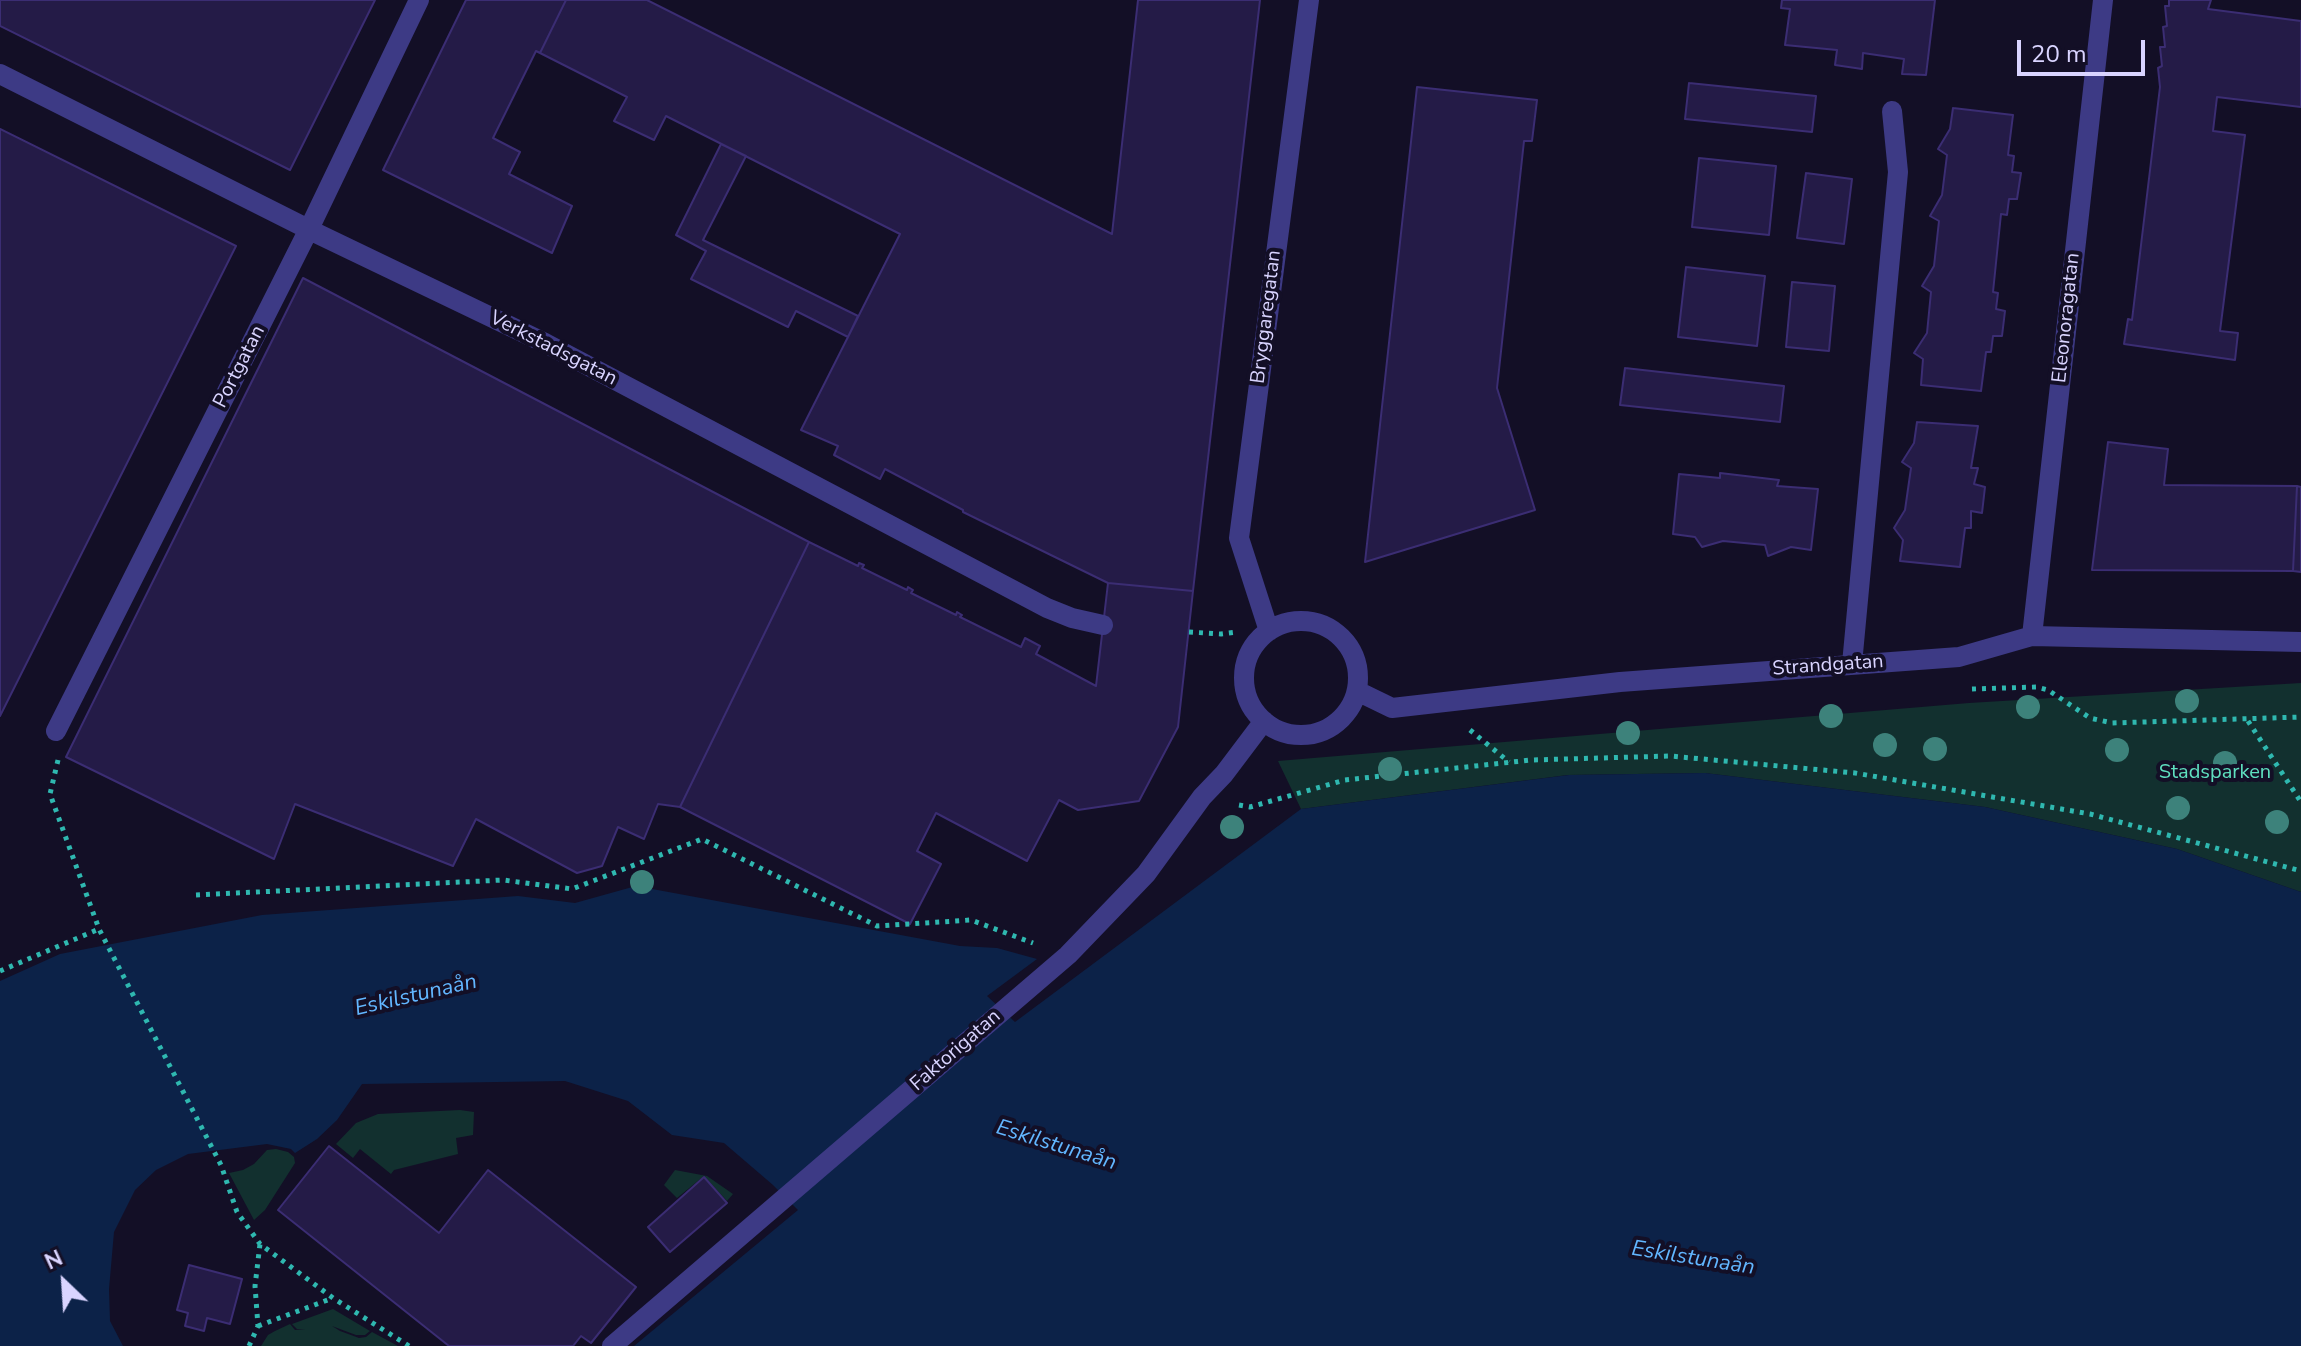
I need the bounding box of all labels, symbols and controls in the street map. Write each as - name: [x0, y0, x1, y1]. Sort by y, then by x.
- scale bar: [2021, 24, 2149, 74]
- text: 20 m: [2031, 38, 2087, 70]
- street label: Bryggaregatan: [1247, 249, 1287, 385]
- street label: Eleonoragatan: [2048, 252, 2086, 384]
- street label: Verkstadsgatan: [485, 307, 621, 391]
- street label: Portgatan: [209, 322, 271, 412]
- street label: Strandgatan: [1772, 650, 1884, 682]
- park label: Stadsparken: [2159, 761, 2271, 785]
- water label: Eskilstunaån: [352, 969, 480, 1023]
- street label: Faktorigatan: [906, 1005, 1006, 1097]
- water label: Eskilstunaån: [993, 1115, 1119, 1177]
- water label: Eskilstunaån: [1629, 1236, 1757, 1282]
- north arrow: [24, 1242, 104, 1322]
- text: N: [40, 1243, 68, 1277]

